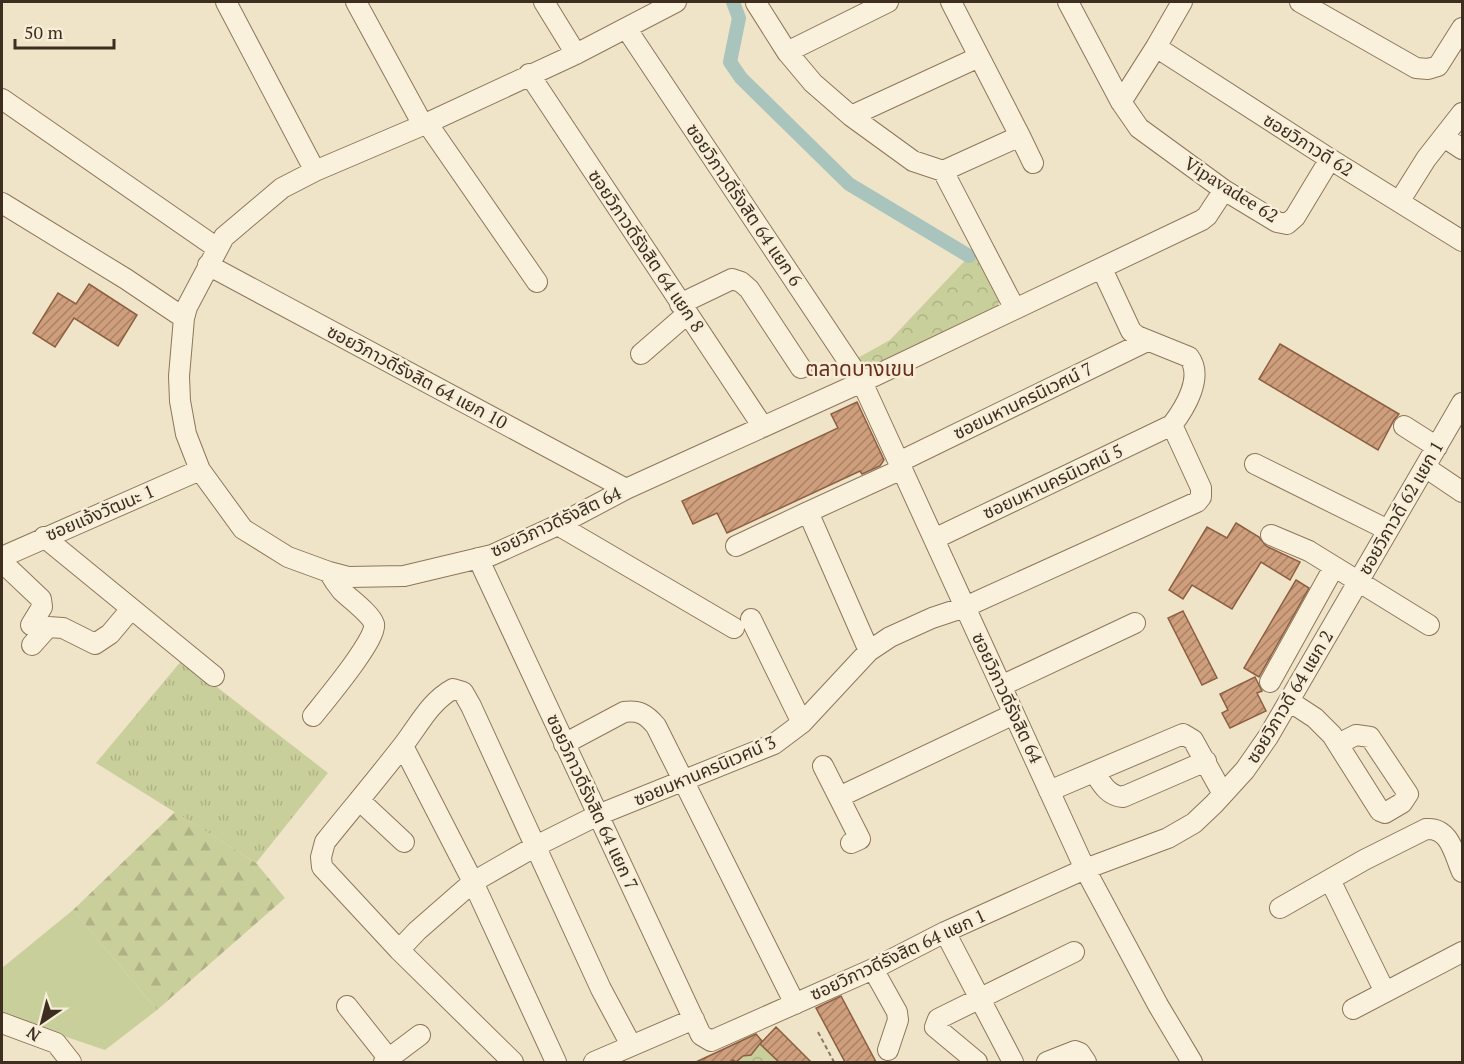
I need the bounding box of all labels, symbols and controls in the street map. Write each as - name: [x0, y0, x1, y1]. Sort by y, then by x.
- scale bar: [15, 12, 114, 50]
- text: 50 m: [24, 20, 64, 44]
- street label: ซอยวิภาวดี 62: [1259, 107, 1358, 181]
- street label: ซอยวิภาวดีรังสิต 64 แยก 6: [681, 118, 808, 291]
- street label: Vipavadee 62: [1180, 151, 1283, 228]
- street label: ซอยวิภาวดีรังสิต 64 แยก 8: [583, 164, 710, 336]
- street label: ซอยวิภาวดีรังสิต 64 แยก 10: [323, 318, 512, 434]
- district label: ตลาดบางเขน: [805, 354, 915, 382]
- street label: ซอยมหานครนิเวศน์ 7: [949, 356, 1096, 444]
- street label: ซอยวิภาวดี 62 แยก 1: [1352, 436, 1448, 579]
- street label: ซอยมหานครนิเวศน์ 5: [979, 438, 1127, 524]
- street label: ซอยแจ้งวัฒนะ 1: [41, 478, 158, 546]
- street label: ซอยวิภาวดีรังสิต 64: [486, 480, 625, 562]
- street label: ซอยวิภาวดี 64 แยก 2: [1240, 626, 1338, 767]
- street label: ซอยวิภาวดีรังสิต 64: [967, 628, 1049, 767]
- street label: ซอยวิภาวดีรังสิต 64 แยก 7: [542, 710, 644, 893]
- street label: ซอยมหานครนิเวศน์ 3: [630, 729, 779, 811]
- street label: ซอยวิภาวดีรังสิต 64 แยก 1: [806, 903, 989, 1005]
- north arrow: [12, 992, 72, 1052]
- text: N: [22, 1022, 45, 1047]

